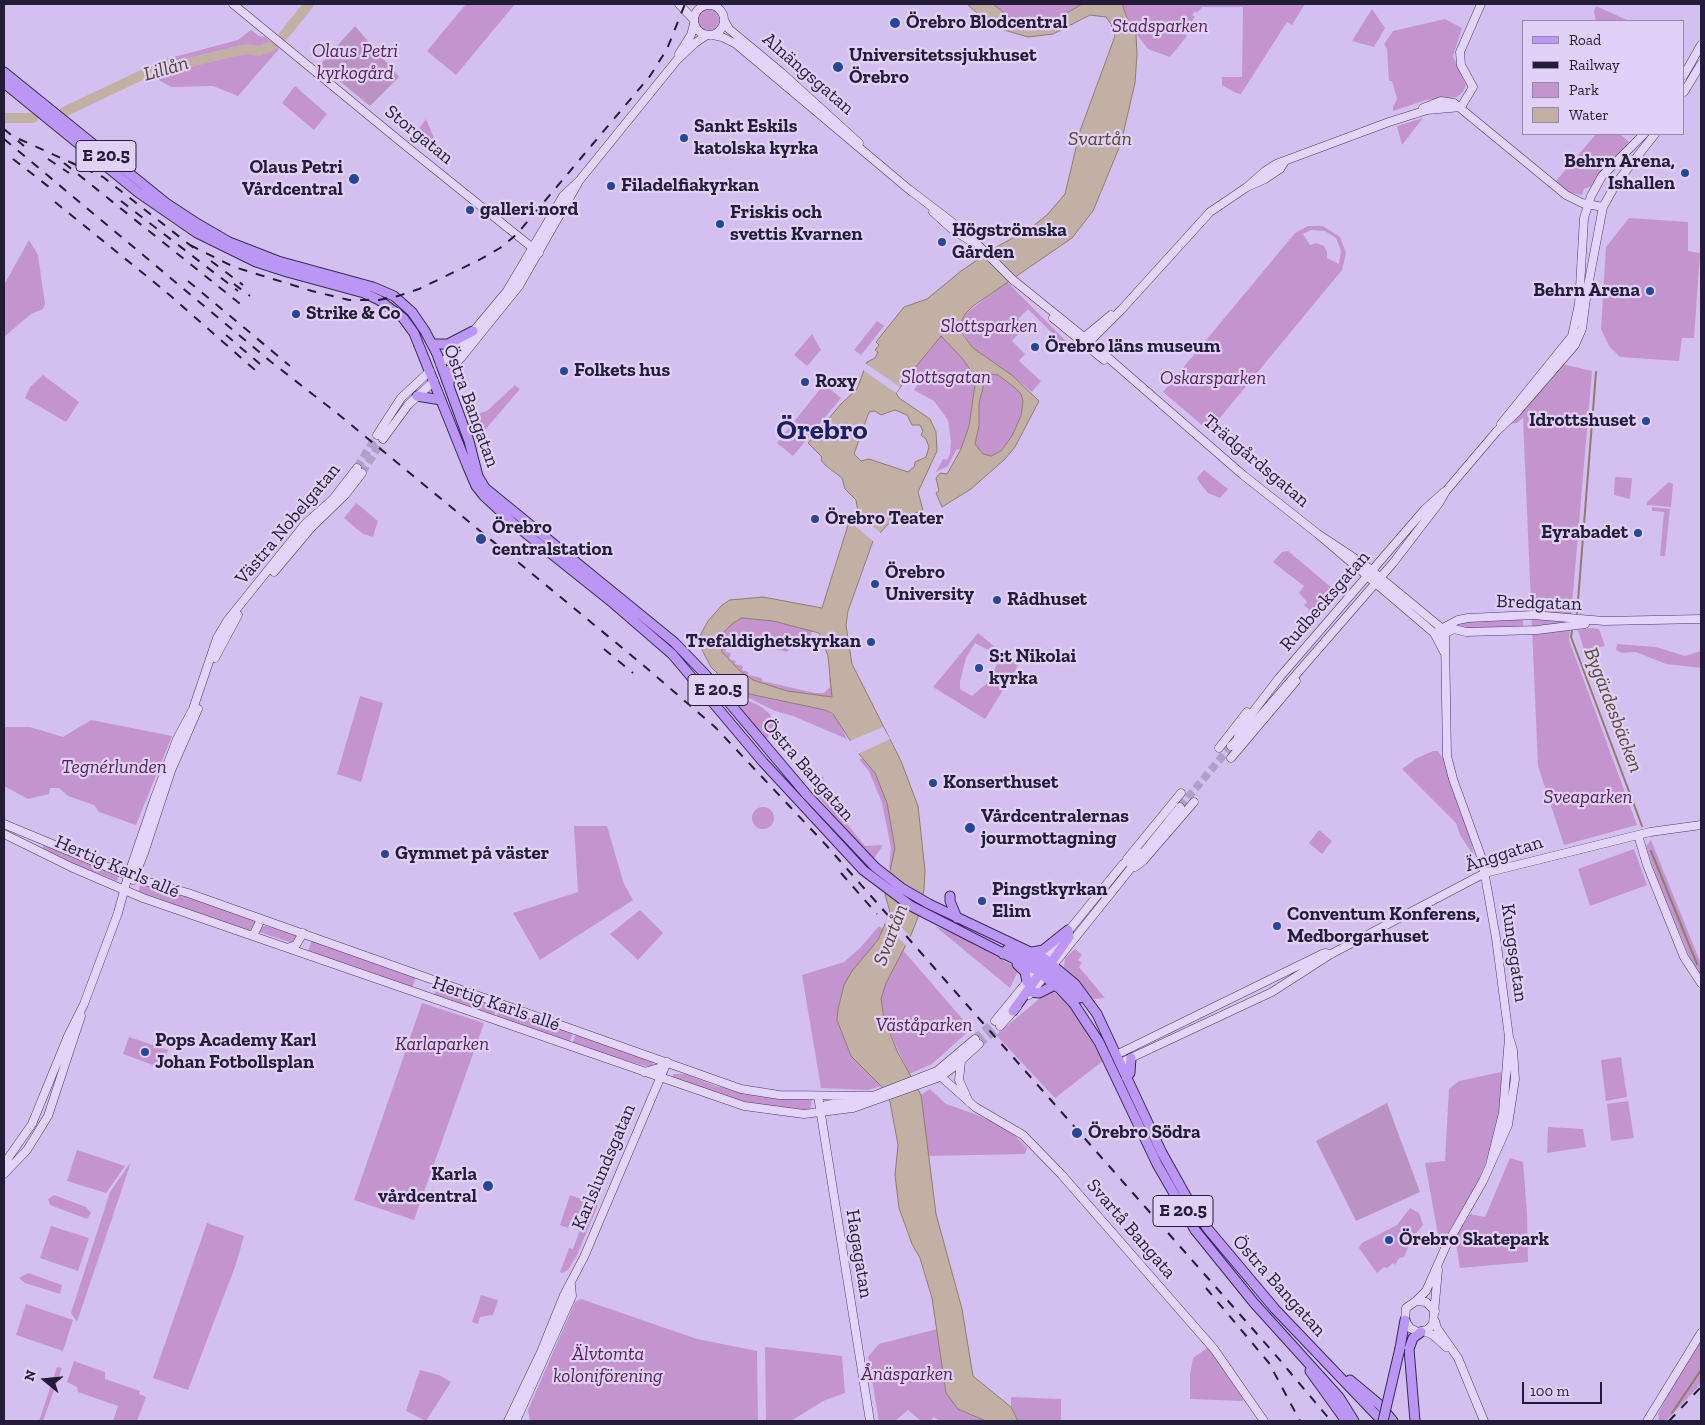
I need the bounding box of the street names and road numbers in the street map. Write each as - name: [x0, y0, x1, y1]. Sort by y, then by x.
- street label: Alnängsgatan: [758, 28, 858, 120]
- street label: Storgatan: [380, 100, 458, 170]
- road number: E 20.5: [76, 140, 136, 172]
- street label: Östra Bangatan: [438, 342, 504, 470]
- street label: Trädgårdsgatan: [1198, 410, 1314, 512]
- street label: Västra Nobelgatan: [231, 459, 345, 589]
- street label: Rudbecksgatan: [1275, 546, 1375, 656]
- street label: Bredgatan: [1496, 590, 1582, 616]
- road number: E 20.5: [688, 674, 748, 706]
- street label: Östra Bangatan: [757, 714, 859, 826]
- street label: Hertig Karls allé: [51, 831, 183, 903]
- street label: Änggatan: [1462, 831, 1546, 877]
- street label: Kungsgatan: [1496, 902, 1532, 1004]
- street label: Hertig Karls allé: [429, 972, 563, 1036]
- street label: Karlslundsgatan: [567, 1101, 641, 1233]
- street label: Svartå Bangata: [1081, 1174, 1181, 1284]
- road number: E 20.5: [1153, 1196, 1213, 1226]
- street label: Hagagatan: [841, 1208, 877, 1300]
- street label: Östra Bangatan: [1227, 1230, 1331, 1342]

